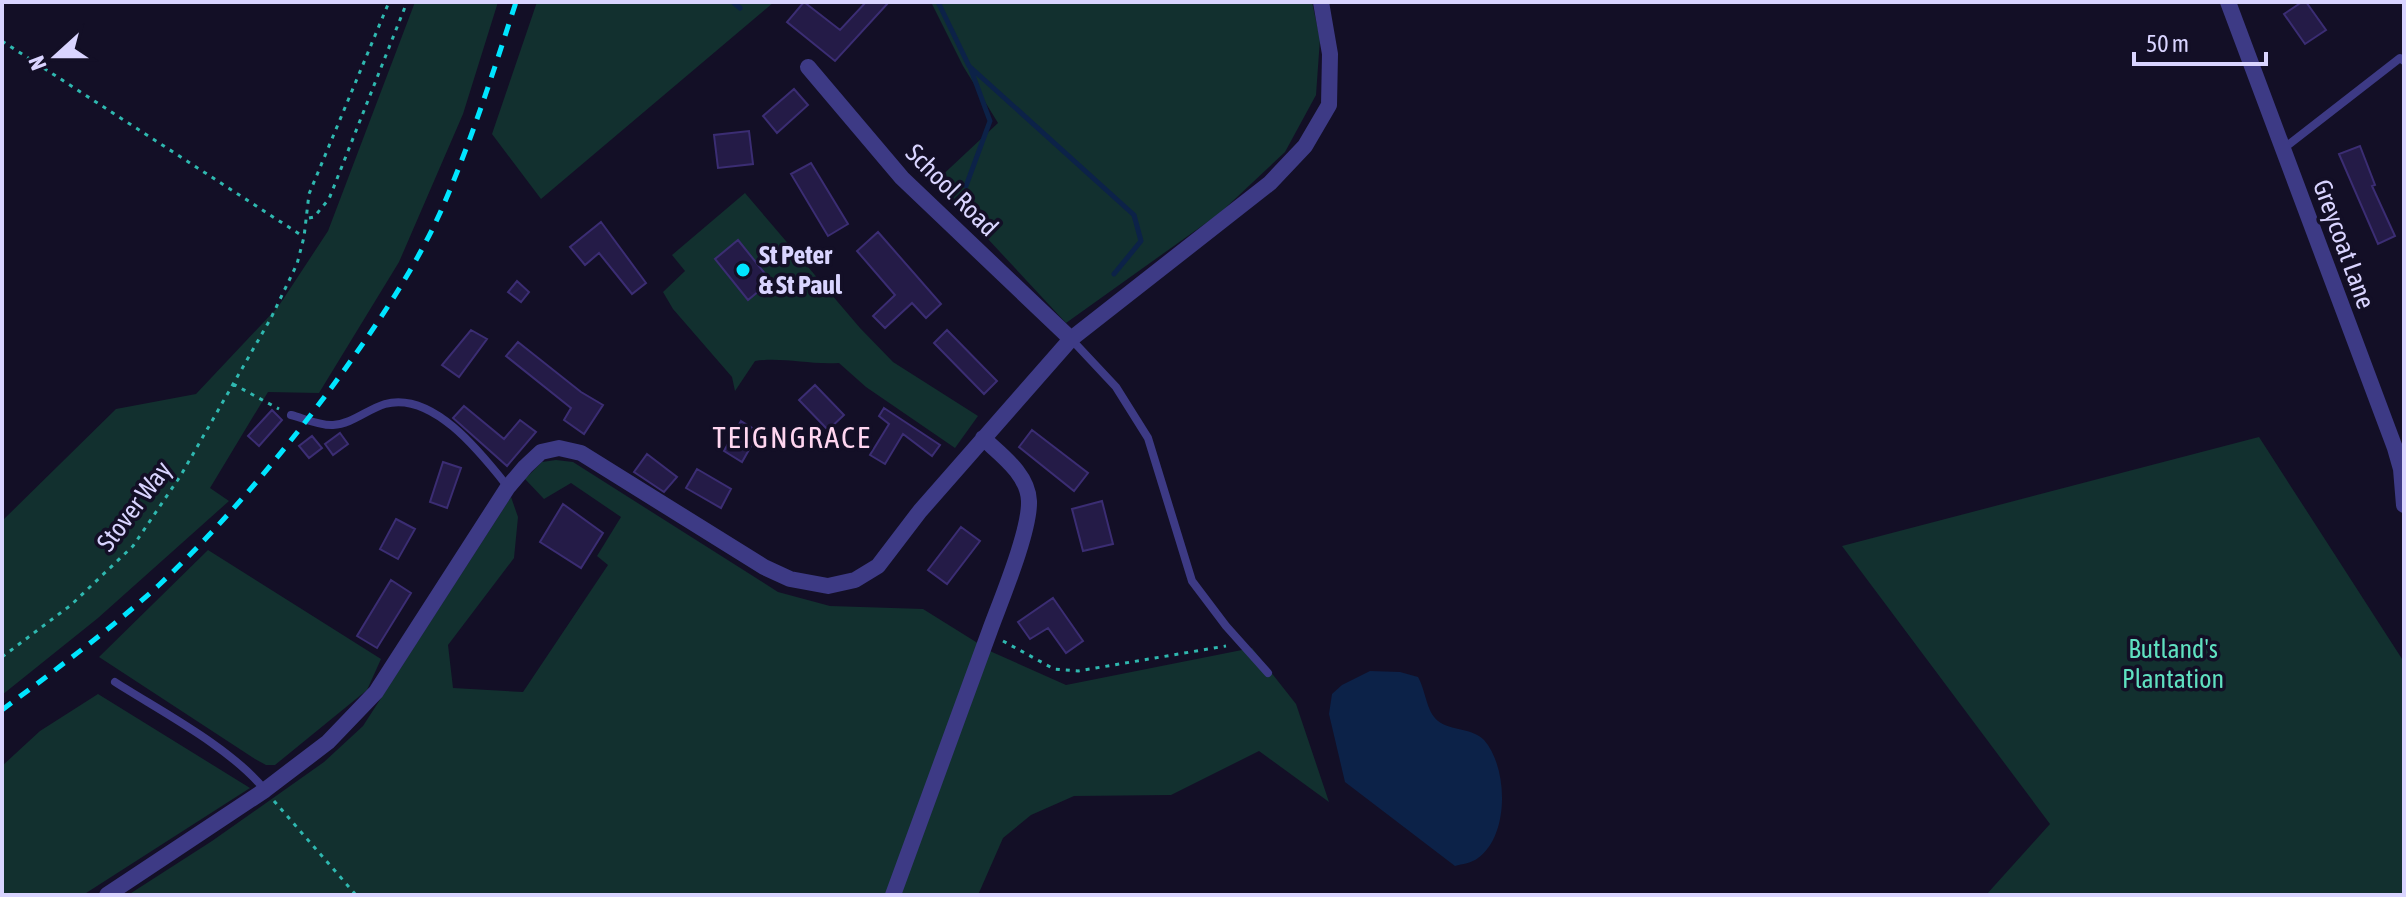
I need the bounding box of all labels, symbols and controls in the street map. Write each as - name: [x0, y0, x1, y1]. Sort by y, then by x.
- north arrow: [16, 16, 96, 96]
- scale bar: [2134, 16, 2266, 66]
- text: 50 m: [2146, 30, 2189, 57]
- text: N: [23, 52, 52, 74]
- street label: School Road: [900, 138, 1004, 242]
- street label: Greycoat Lane: [2307, 175, 2381, 313]
- place label: St Peter & St Paul: [759, 240, 843, 300]
- marker: St Peter & St Paul: [734, 261, 752, 279]
- district label: TEIGNGRACE: [712, 420, 872, 454]
- street label: Stover Way: [91, 455, 178, 557]
- park label: Butland's Plantation: [2122, 634, 2224, 694]

